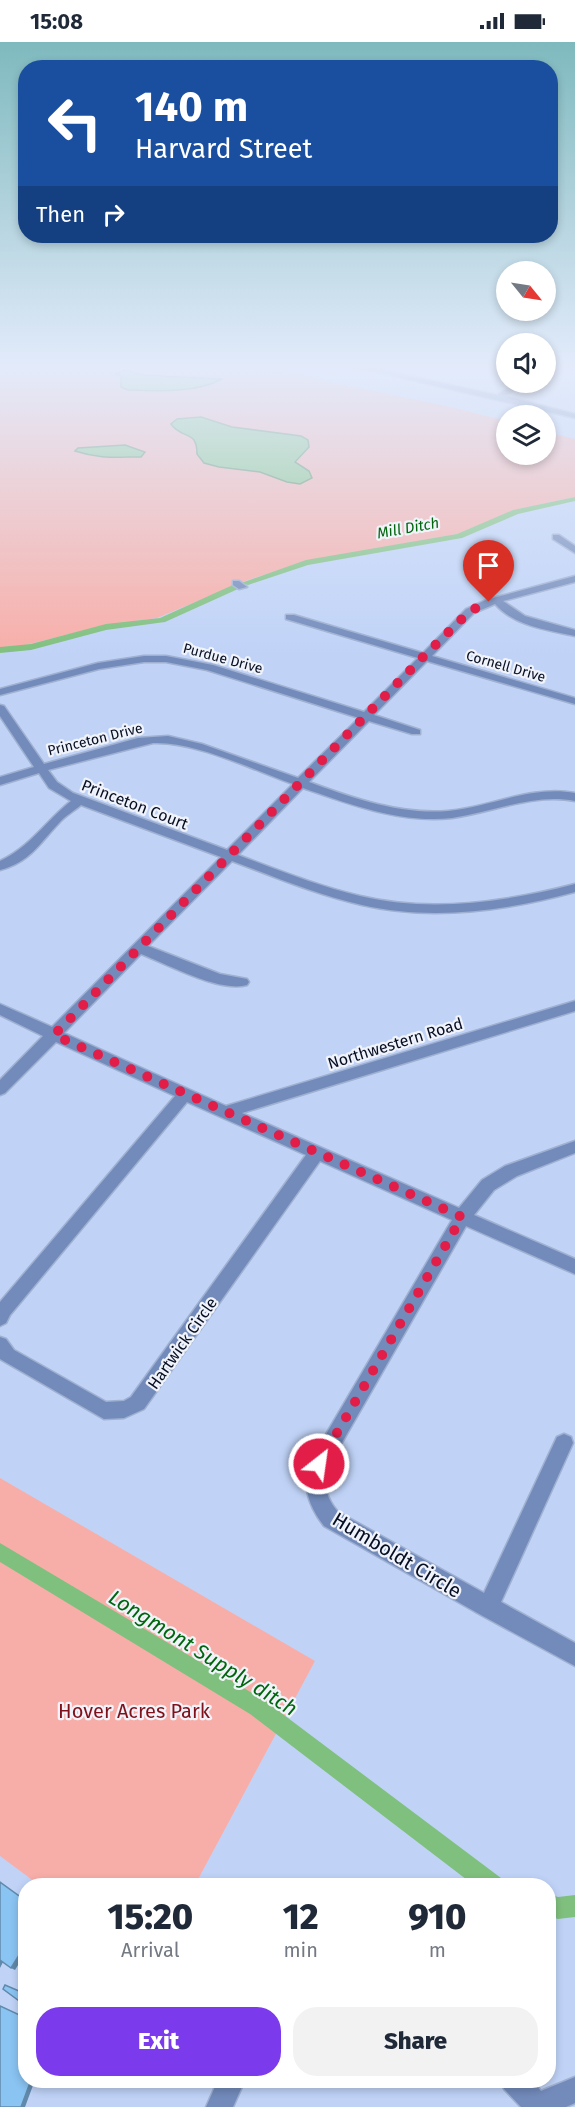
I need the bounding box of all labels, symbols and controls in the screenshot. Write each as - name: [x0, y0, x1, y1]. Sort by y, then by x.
- text: 15:08: [30, 8, 83, 35]
- text: 140 m: [135, 82, 248, 132]
- icon: left: [36, 84, 114, 162]
- text: Harvard Street: [135, 133, 312, 165]
- icon: right: [97, 198, 130, 231]
- text: Then: [36, 201, 85, 228]
- north arrow: [496, 261, 556, 321]
- map controls: [496, 261, 556, 465]
- button: sound: [496, 333, 556, 393]
- button: layers: [496, 405, 556, 465]
- water label: Mill Ditch: [375, 514, 441, 542]
- pin: [463, 540, 514, 602]
- icon: arrive: [472, 549, 505, 582]
- street label: Purdue Drive: [181, 640, 264, 677]
- street label: Cornell Drive: [464, 647, 547, 686]
- street label: Princeton Drive: [46, 719, 144, 759]
- street label: Princeton Court: [79, 775, 191, 834]
- street label: Northwestern Road: [325, 1014, 465, 1073]
- street label: Hartwick Circle: [144, 1294, 221, 1393]
- position arrow: [287, 1432, 351, 1496]
- street label: Humboldt Circle: [328, 1507, 466, 1603]
- water label: Longmont Supply ditch: [104, 1584, 302, 1722]
- park label: Hover Acres Park: [58, 1699, 211, 1723]
- text: 15:20: [108, 1895, 193, 1939]
- text: 12: [283, 1895, 319, 1939]
- text: 910: [408, 1895, 466, 1939]
- text: Arrival: [121, 1938, 180, 1962]
- text: min: [283, 1938, 318, 1962]
- text: m: [429, 1938, 446, 1962]
- button: Exit: [36, 2007, 281, 2076]
- button: Share: [293, 2007, 538, 2076]

